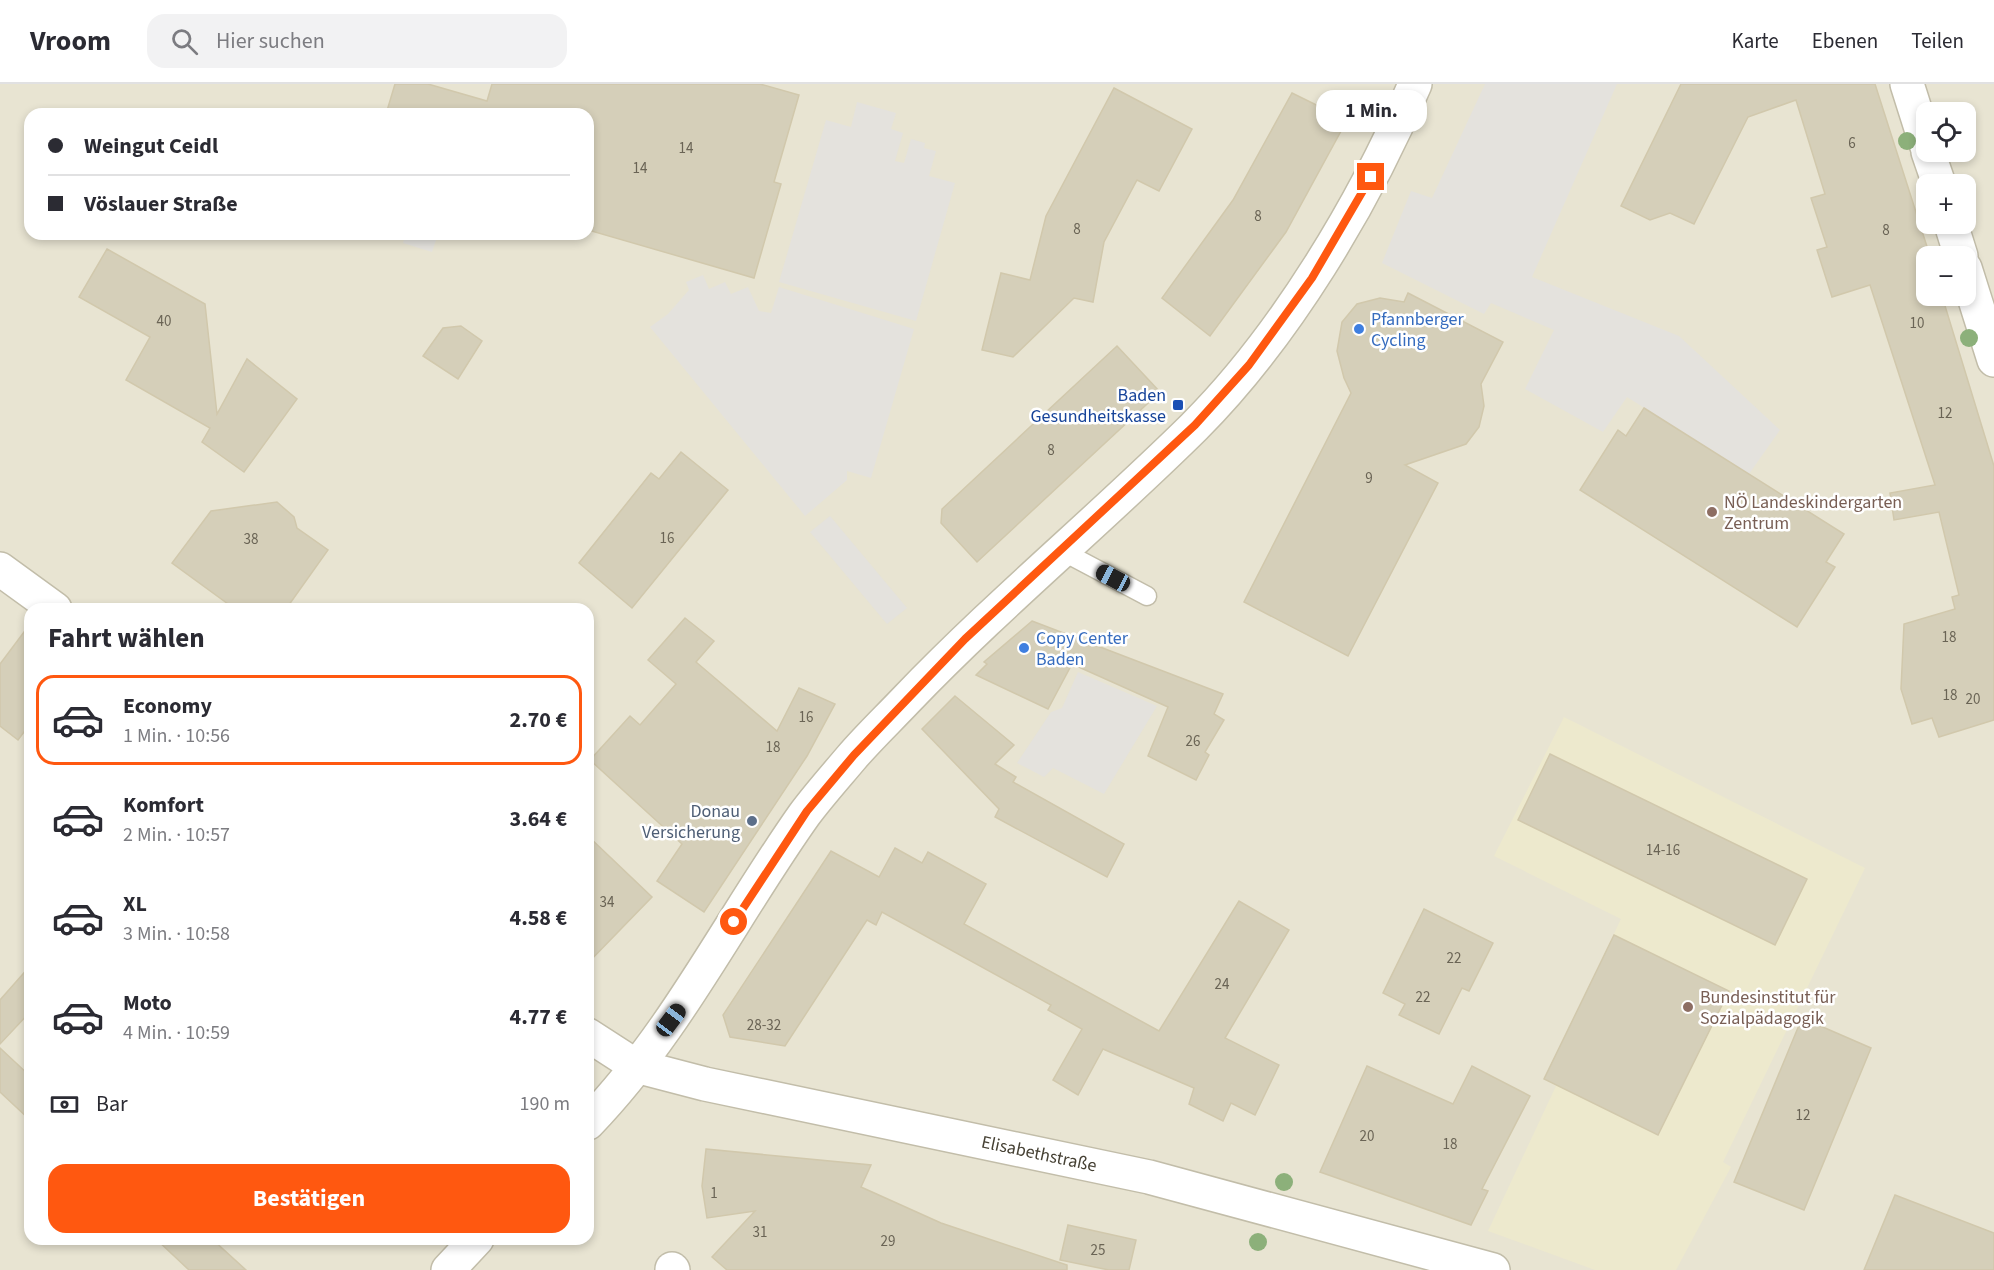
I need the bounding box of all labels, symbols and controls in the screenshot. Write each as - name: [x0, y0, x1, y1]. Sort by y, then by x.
- search box: [147, 14, 567, 68]
- text: Vroom: [30, 21, 111, 61]
- icon: search: [168, 25, 201, 58]
- text: Hier suchen: [216, 25, 325, 57]
- text: Karte: [1732, 26, 1779, 56]
- text: Ebenen: [1812, 26, 1878, 56]
- text: Teilen: [1911, 26, 1964, 56]
- callout: 1 Min.: [1316, 90, 1426, 132]
- text: 1 Min.: [1345, 97, 1398, 125]
- map controls: [1916, 102, 1976, 306]
- button: locate: [1916, 102, 1976, 162]
- text: Weingut Ceidl: [84, 130, 218, 162]
- house number: 6: [1848, 133, 1856, 154]
- house number: 14: [679, 138, 694, 159]
- house number: 14: [633, 158, 648, 179]
- route end: [1357, 163, 1384, 190]
- button: +: [1916, 174, 1976, 234]
- text: Vöslauer Straße: [84, 188, 238, 220]
- house number: 8: [1254, 206, 1262, 227]
- house number: 8: [1073, 219, 1081, 240]
- house number: 8: [1882, 220, 1890, 241]
- button: −: [1916, 246, 1976, 306]
- place label: Pfannberger Cycling: [1371, 307, 1465, 353]
- house number: 40: [157, 311, 171, 332]
- house number: 10: [1910, 313, 1924, 334]
- marker: Pfannberger Cycling: [1352, 322, 1366, 336]
- place label: Baden Gesundheitskasse: [1030, 383, 1166, 429]
- marker: Baden Gesundheitskasse: [1171, 398, 1185, 412]
- house number: 12: [1938, 403, 1952, 424]
- house number: 8: [1047, 440, 1055, 461]
- house number: 9: [1365, 468, 1373, 489]
- place label: NÖ Landeskindergarten Zentrum: [1724, 490, 1902, 536]
- marker: NÖ Landeskindergarten Zentrum: [1705, 505, 1719, 519]
- house number: 16: [660, 528, 674, 549]
- house number: 38: [244, 529, 258, 550]
- car: [1093, 562, 1133, 594]
- text: Fahrt wählen: [48, 619, 205, 658]
- place label: Copy Center Baden: [1036, 626, 1129, 672]
- house number: 18: [1942, 627, 1956, 648]
- marker: Copy Center Baden: [1017, 641, 1031, 655]
- house number: 18: [1943, 685, 1957, 706]
- house number: 20: [1966, 689, 1980, 710]
- text: Economy: [123, 690, 212, 722]
- icon: car: [51, 693, 105, 747]
- text: 2.70 €: [510, 704, 567, 736]
- house number: 16: [799, 707, 813, 728]
- text: 1 Min. · 10:56: [123, 722, 230, 750]
- house number: 26: [1186, 731, 1200, 752]
- house number: 18: [766, 737, 780, 758]
- text: Komfort: [123, 789, 204, 821]
- icon: car: [51, 792, 105, 846]
- place label: Donau Versicherung: [642, 799, 740, 845]
- text: 3.64 €: [510, 803, 567, 835]
- marker: Donau Versicherung: [745, 814, 759, 828]
- text: 2 Min. · 10:57: [123, 821, 230, 849]
- house number: 14-16: [1646, 840, 1680, 861]
- text: XL: [123, 888, 147, 920]
- icon: car: [51, 891, 105, 945]
- house number: 34: [600, 892, 615, 913]
- text: 4.58 €: [510, 902, 567, 934]
- route start: [720, 908, 747, 935]
- text: 3 Min. · 10:58: [123, 920, 230, 948]
- house number: 22: [1447, 948, 1461, 969]
- house number: 24: [1215, 974, 1230, 995]
- place label: Bundesinstitut für Sozialpädagogik: [1700, 985, 1836, 1031]
- text: Moto: [123, 987, 172, 1019]
- house number: 22: [1416, 987, 1430, 1008]
- icon: car: [51, 990, 105, 1044]
- car: [653, 1000, 689, 1040]
- marker: Bundesinstitut für Sozialpädagogik: [1681, 1000, 1695, 1014]
- text: 4.77 €: [510, 1001, 567, 1033]
- house number: 28-32: [747, 1015, 781, 1036]
- text: 4 Min. · 10:59: [123, 1019, 230, 1047]
- icon: cash: [48, 1088, 81, 1121]
- text: Bar: [96, 1088, 128, 1120]
- text: 190 m: [520, 1090, 570, 1118]
- house number: 12: [1796, 1105, 1810, 1126]
- house number: 20: [1360, 1126, 1374, 1147]
- street label: Elisabethstraße: [979, 1130, 1099, 1178]
- house number: 18: [1443, 1134, 1457, 1155]
- button: Bestätigen: [48, 1164, 570, 1233]
- house number: 1: [710, 1183, 718, 1204]
- house number: 31: [753, 1222, 767, 1243]
- house number: 29: [881, 1231, 895, 1252]
- house number: 25: [1091, 1240, 1105, 1261]

